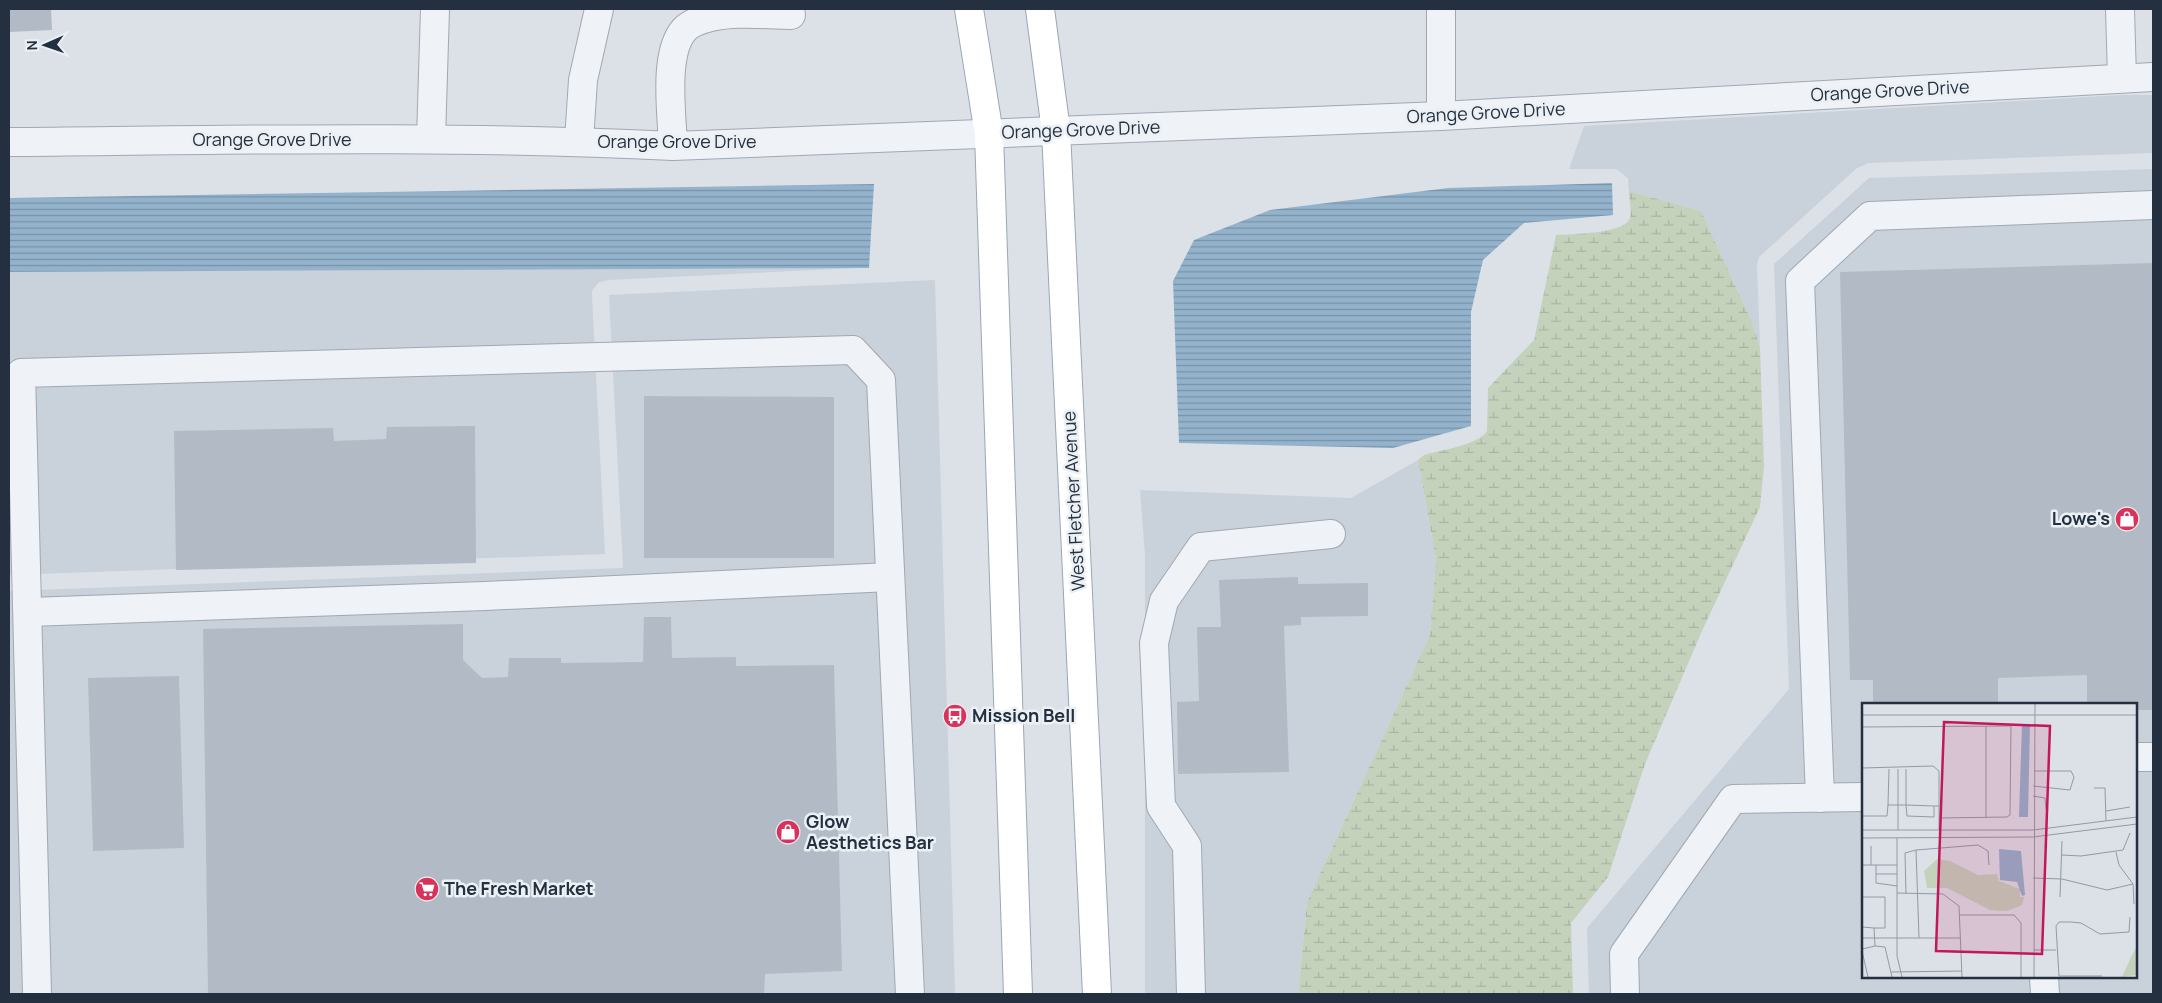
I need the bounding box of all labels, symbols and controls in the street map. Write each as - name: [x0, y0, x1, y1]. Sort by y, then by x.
- north arrow: [20, 20, 70, 70]
- text: N: [22, 40, 41, 51]
- street label: Orange Grove Drive: [1810, 74, 1970, 106]
- street label: Orange Grove Drive: [1406, 96, 1566, 128]
- street label: Orange Grove Drive: [1001, 114, 1161, 144]
- street label: Orange Grove Drive: [193, 127, 351, 151]
- street label: Orange Grove Drive: [598, 129, 756, 153]
- street label: West Fletcher Avenue: [1056, 411, 1090, 592]
- place label: Lowe's: [2052, 506, 2110, 530]
- shop icon: Lowe's: [2114, 506, 2140, 532]
- bus stop icon: Mission Bell: [942, 703, 968, 729]
- place label: Mission Bell: [972, 703, 1075, 727]
- inset map: [1862, 703, 2137, 978]
- place label: Glow Aesthetics Bar: [806, 809, 934, 854]
- shop icon: Glow Aesthetics Bar: [775, 819, 801, 845]
- supermarket icon: The Fresh Market: [414, 876, 440, 902]
- place label: The Fresh Market: [444, 876, 594, 900]

